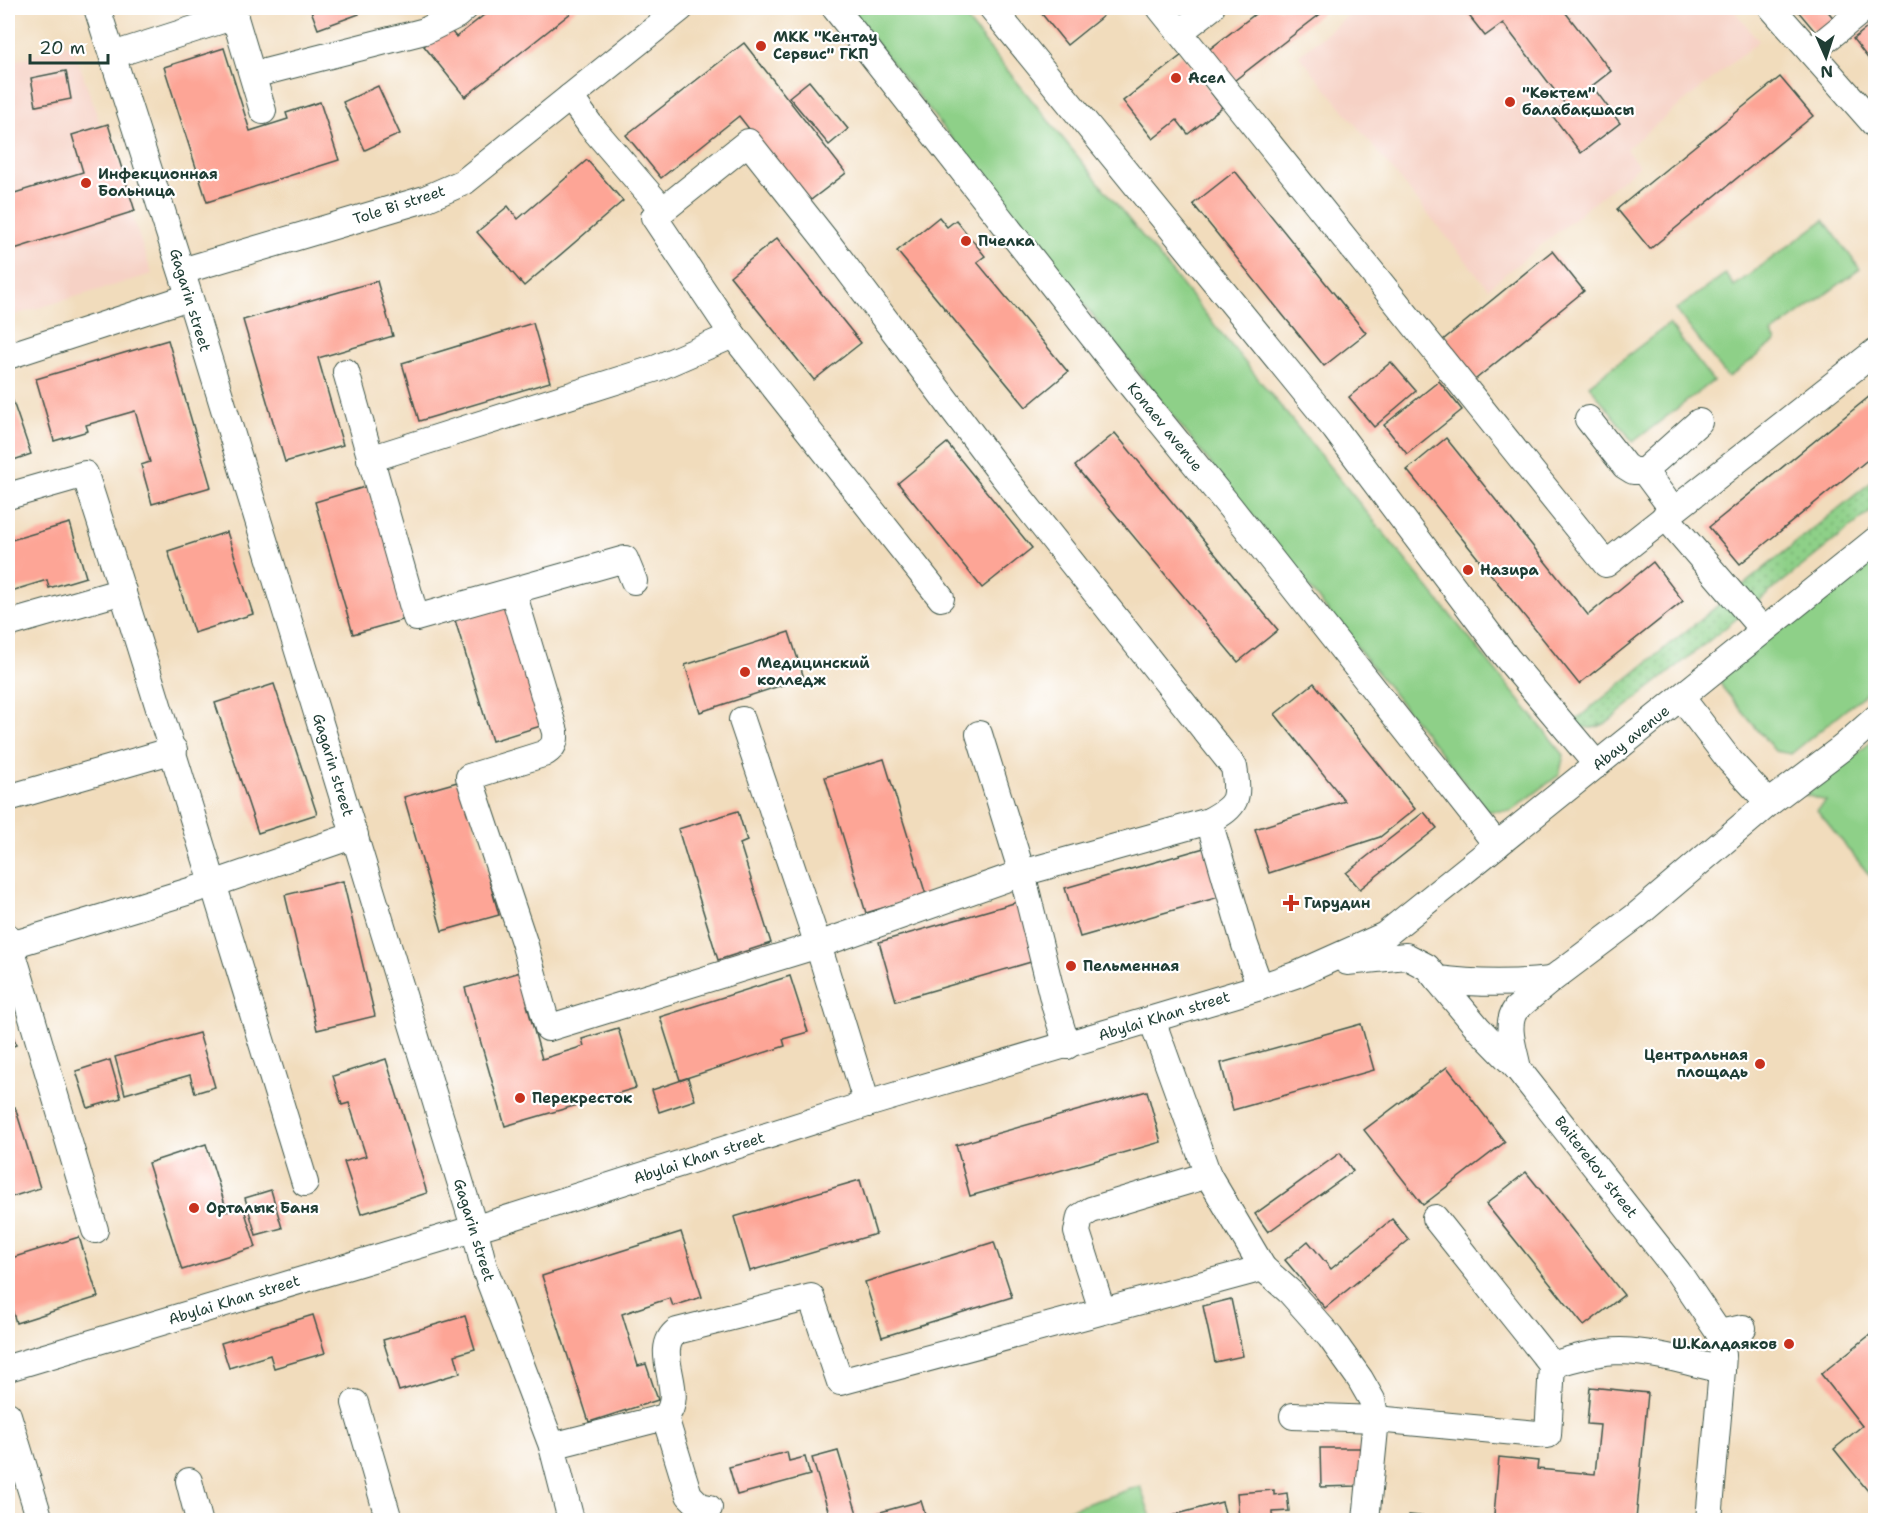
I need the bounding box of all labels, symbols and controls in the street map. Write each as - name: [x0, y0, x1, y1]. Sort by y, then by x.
- scale bar: [30, 27, 108, 65]
- place label: МКК "Кентау Сервис" ГКП: [773, 27, 878, 64]
- north arrow: [1796, 27, 1856, 87]
- text: 20 m: [39, 36, 85, 60]
- marker: МКК "Кентау Сервис" ГКП: [754, 39, 768, 53]
- text: N: [1820, 61, 1834, 82]
- place label: Асел: [1188, 68, 1226, 88]
- marker: Асел: [1169, 71, 1183, 85]
- place label: "Көктем" балабақшасы: [1522, 83, 1634, 120]
- marker: "Көктем" балабақшасы: [1503, 95, 1517, 109]
- place label: Инфекционная Больница: [98, 164, 218, 201]
- marker: Инфекционная Больница: [79, 176, 93, 190]
- street label: Tole Bi street: [350, 181, 448, 229]
- place label: Пчелка: [978, 231, 1036, 251]
- marker: Пчелка: [959, 234, 973, 248]
- street label: Gagarin street: [165, 246, 215, 354]
- street label: Konaev avenue: [1123, 378, 1207, 476]
- place label: Назира: [1480, 560, 1540, 580]
- marker: Назира: [1461, 563, 1475, 577]
- place label: Медицинский колледж: [757, 653, 870, 690]
- marker: Медицинский колледж: [738, 665, 752, 679]
- street label: Abay avenue: [1588, 701, 1674, 775]
- street label: Gagarin street: [308, 711, 358, 819]
- place label: Гирудин: [1304, 893, 1370, 913]
- marker: Гирудин: [1282, 894, 1300, 912]
- place label: Пельменная: [1083, 956, 1179, 976]
- marker: Пельменная: [1064, 959, 1078, 973]
- street label: Abylai Khan street: [1096, 986, 1232, 1046]
- place label: Центральная площадь: [1644, 1045, 1748, 1082]
- marker: Центральная площадь: [1753, 1057, 1767, 1071]
- place label: Перекресток: [532, 1088, 633, 1108]
- marker: Перекресток: [513, 1091, 527, 1105]
- street label: Baiterekov street: [1550, 1112, 1642, 1222]
- street label: Abylai Khan street: [631, 1127, 767, 1189]
- street label: Gagarin street: [449, 1176, 499, 1284]
- place label: Орталык Баня: [206, 1198, 319, 1218]
- marker: Орталык Баня: [187, 1201, 201, 1215]
- street label: Abylai Khan street: [166, 1270, 302, 1330]
- place label: Ш.Калдаяков: [1672, 1334, 1777, 1354]
- marker: Ш.Калдаяков: [1782, 1337, 1796, 1351]

